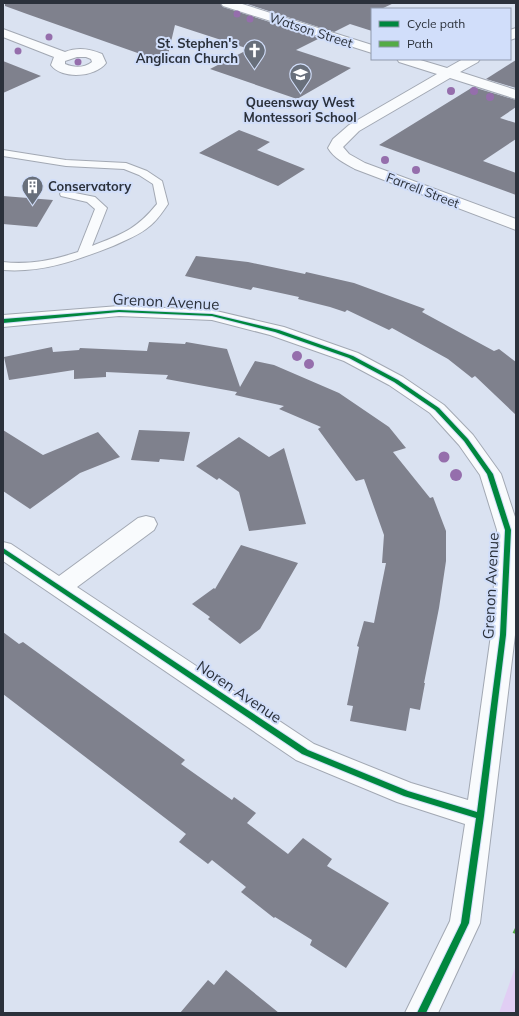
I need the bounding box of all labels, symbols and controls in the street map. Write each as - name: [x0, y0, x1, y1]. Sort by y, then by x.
- legend: [371, 8, 511, 60]
- street label: Watson Street: [267, 9, 355, 51]
- text: Cycle path: [407, 16, 465, 31]
- place label: St. Stephen's Anglican Church: [136, 35, 238, 66]
- text: Path: [407, 36, 433, 51]
- church icon: St. Stephen's Anglican Church: [241, 37, 267, 70]
- school or university icon: Queensway West Montessori School: [287, 61, 313, 94]
- place label: Queensway West Montessori School: [243, 94, 357, 125]
- street label: Farrell Street: [384, 169, 462, 211]
- building icon: Conservatory: [19, 173, 45, 206]
- place label: Conservatory: [48, 178, 132, 195]
- street label: Grenon Avenue: [112, 289, 220, 314]
- street label: Grenon Avenue: [478, 532, 503, 640]
- street label: Noren Avenue: [193, 656, 285, 727]

